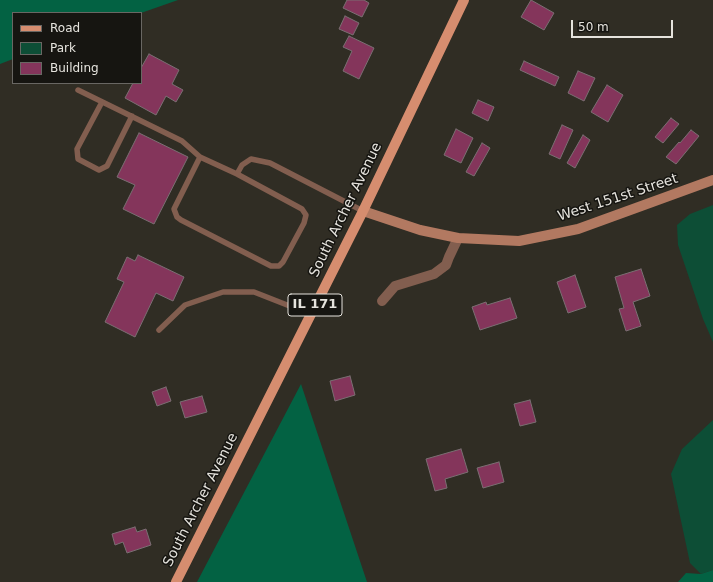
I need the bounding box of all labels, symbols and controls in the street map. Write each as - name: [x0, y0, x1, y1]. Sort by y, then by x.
- legend: [12, 12, 142, 84]
- scale bar: [573, 12, 675, 38]
- text: 50 m: [578, 20, 609, 34]
- text: Road: [50, 21, 80, 35]
- text: Park: [50, 41, 76, 55]
- text: Building: [50, 61, 99, 75]
- street label: South Archer Avenue: [306, 140, 386, 280]
- street label: West 151st Street: [556, 171, 680, 225]
- road number: IL 171: [288, 294, 342, 316]
- street label: South Archer Avenue: [160, 430, 242, 570]

